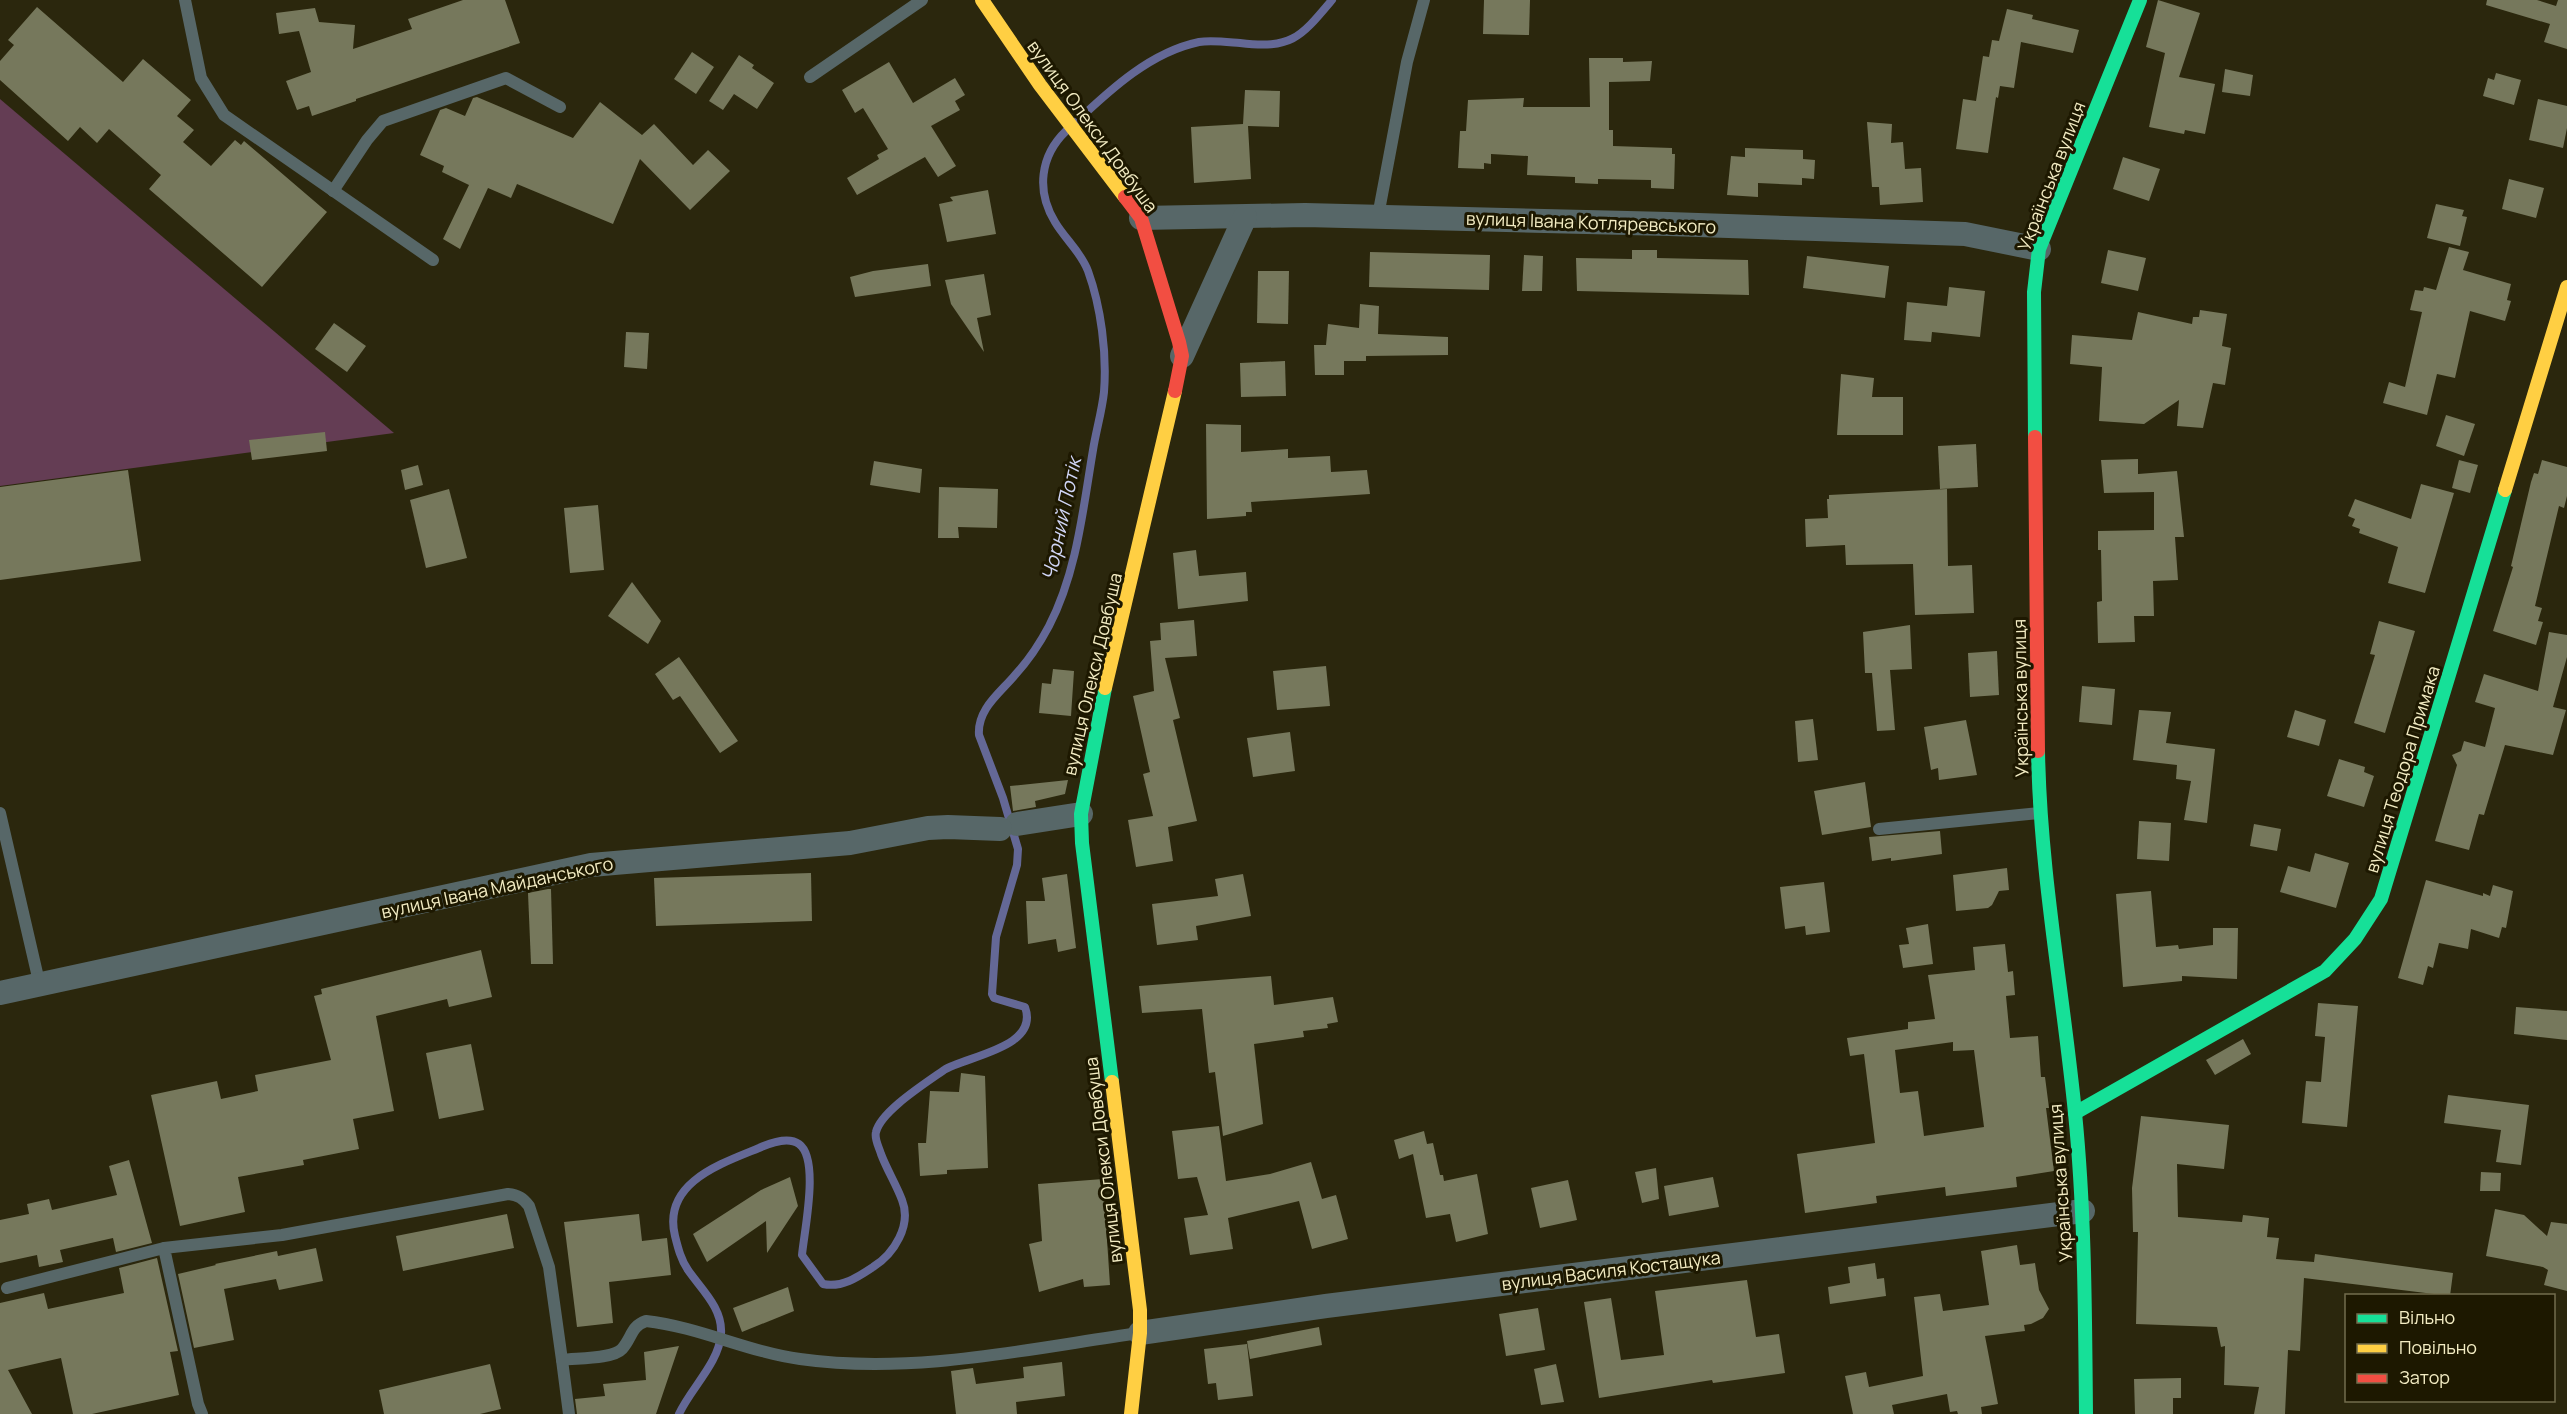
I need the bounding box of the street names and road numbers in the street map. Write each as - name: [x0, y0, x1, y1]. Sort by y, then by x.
- street label: вулиця Олекси Довбуша: [1022, 35, 1164, 217]
- street label: Українська вулиця: [2011, 98, 2091, 254]
- street label: вулиця Івана Котляревського: [1465, 206, 1717, 238]
- street label: вулиця Олекси Довбуша: [1057, 570, 1127, 778]
- street label: Українська вулиця: [2007, 619, 2033, 777]
- street label: вулиця Теодора Примака: [2359, 663, 2445, 875]
- street label: вулиця Івана Майданського: [379, 851, 615, 923]
- street label: вулиця Олекси Довбуша: [1078, 1056, 1128, 1264]
- street label: Українська вулиця: [2043, 1103, 2077, 1263]
- street label: вулиця Василя Костащука: [1500, 1245, 1722, 1295]

